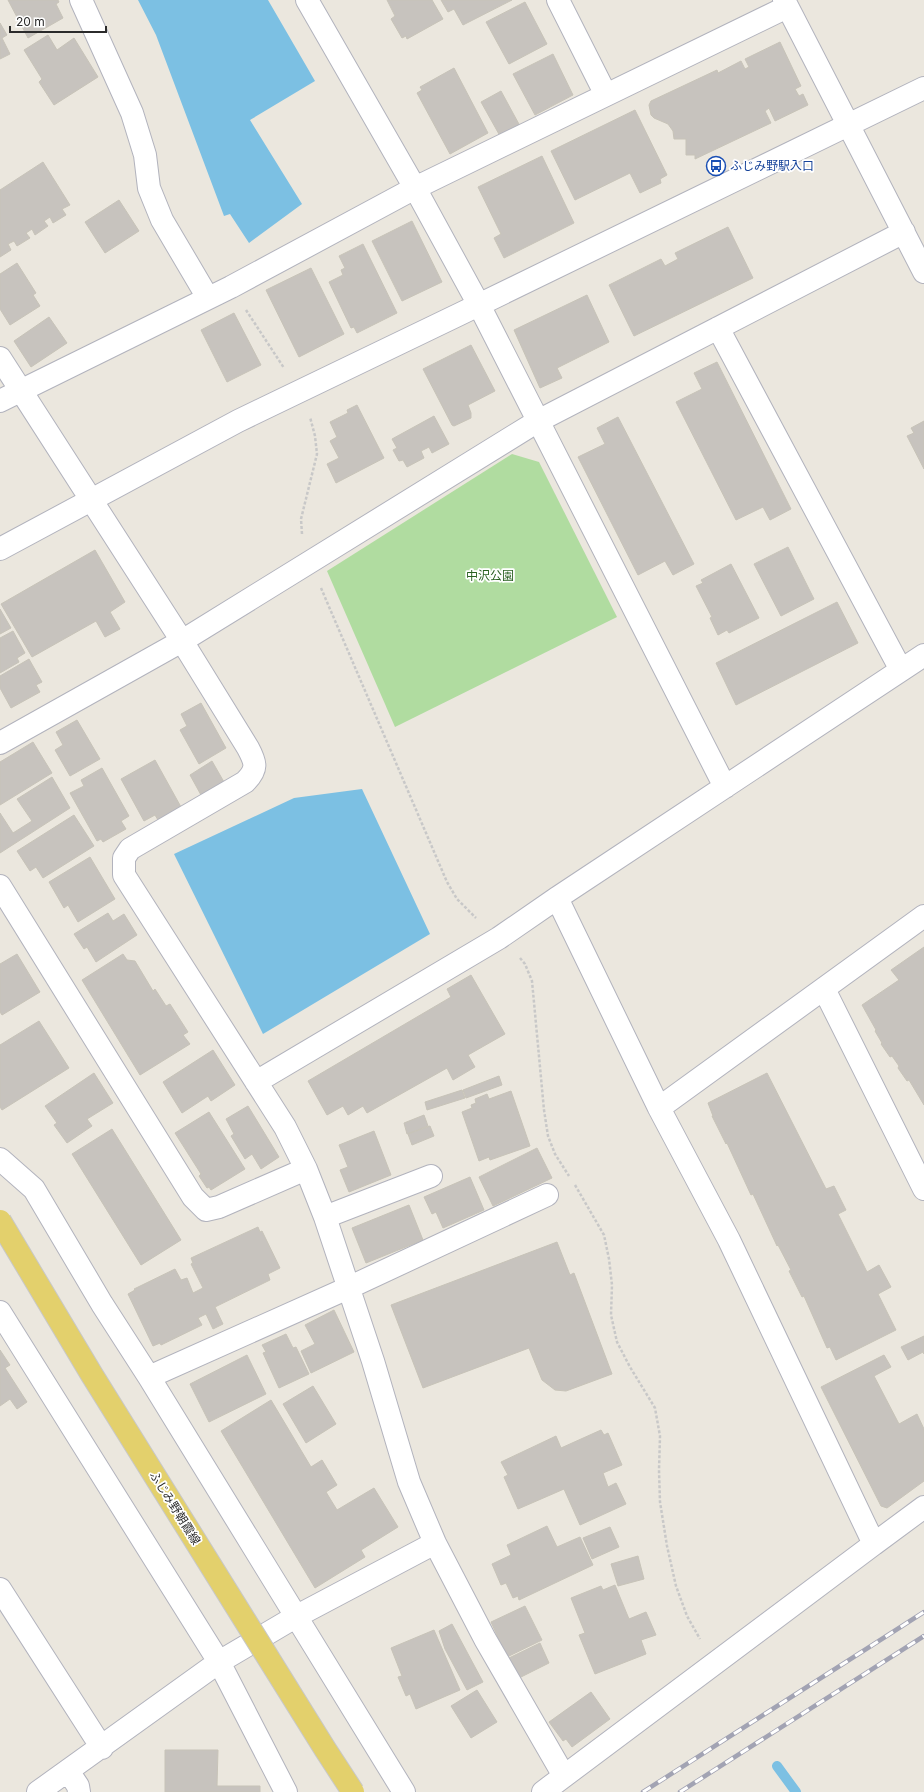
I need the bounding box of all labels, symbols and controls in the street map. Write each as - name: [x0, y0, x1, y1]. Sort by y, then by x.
- scale bar: [10, 8, 106, 34]
- text: 20 m: [16, 14, 45, 29]
- bus stop icon: ふじみ野駅入口: [705, 155, 727, 177]
- place label: ふじみ野駅入口: [730, 158, 814, 173]
- park label: 中沢公園: [466, 568, 514, 583]
- street label: ふじみ野朝霞線: [147, 1468, 204, 1547]

